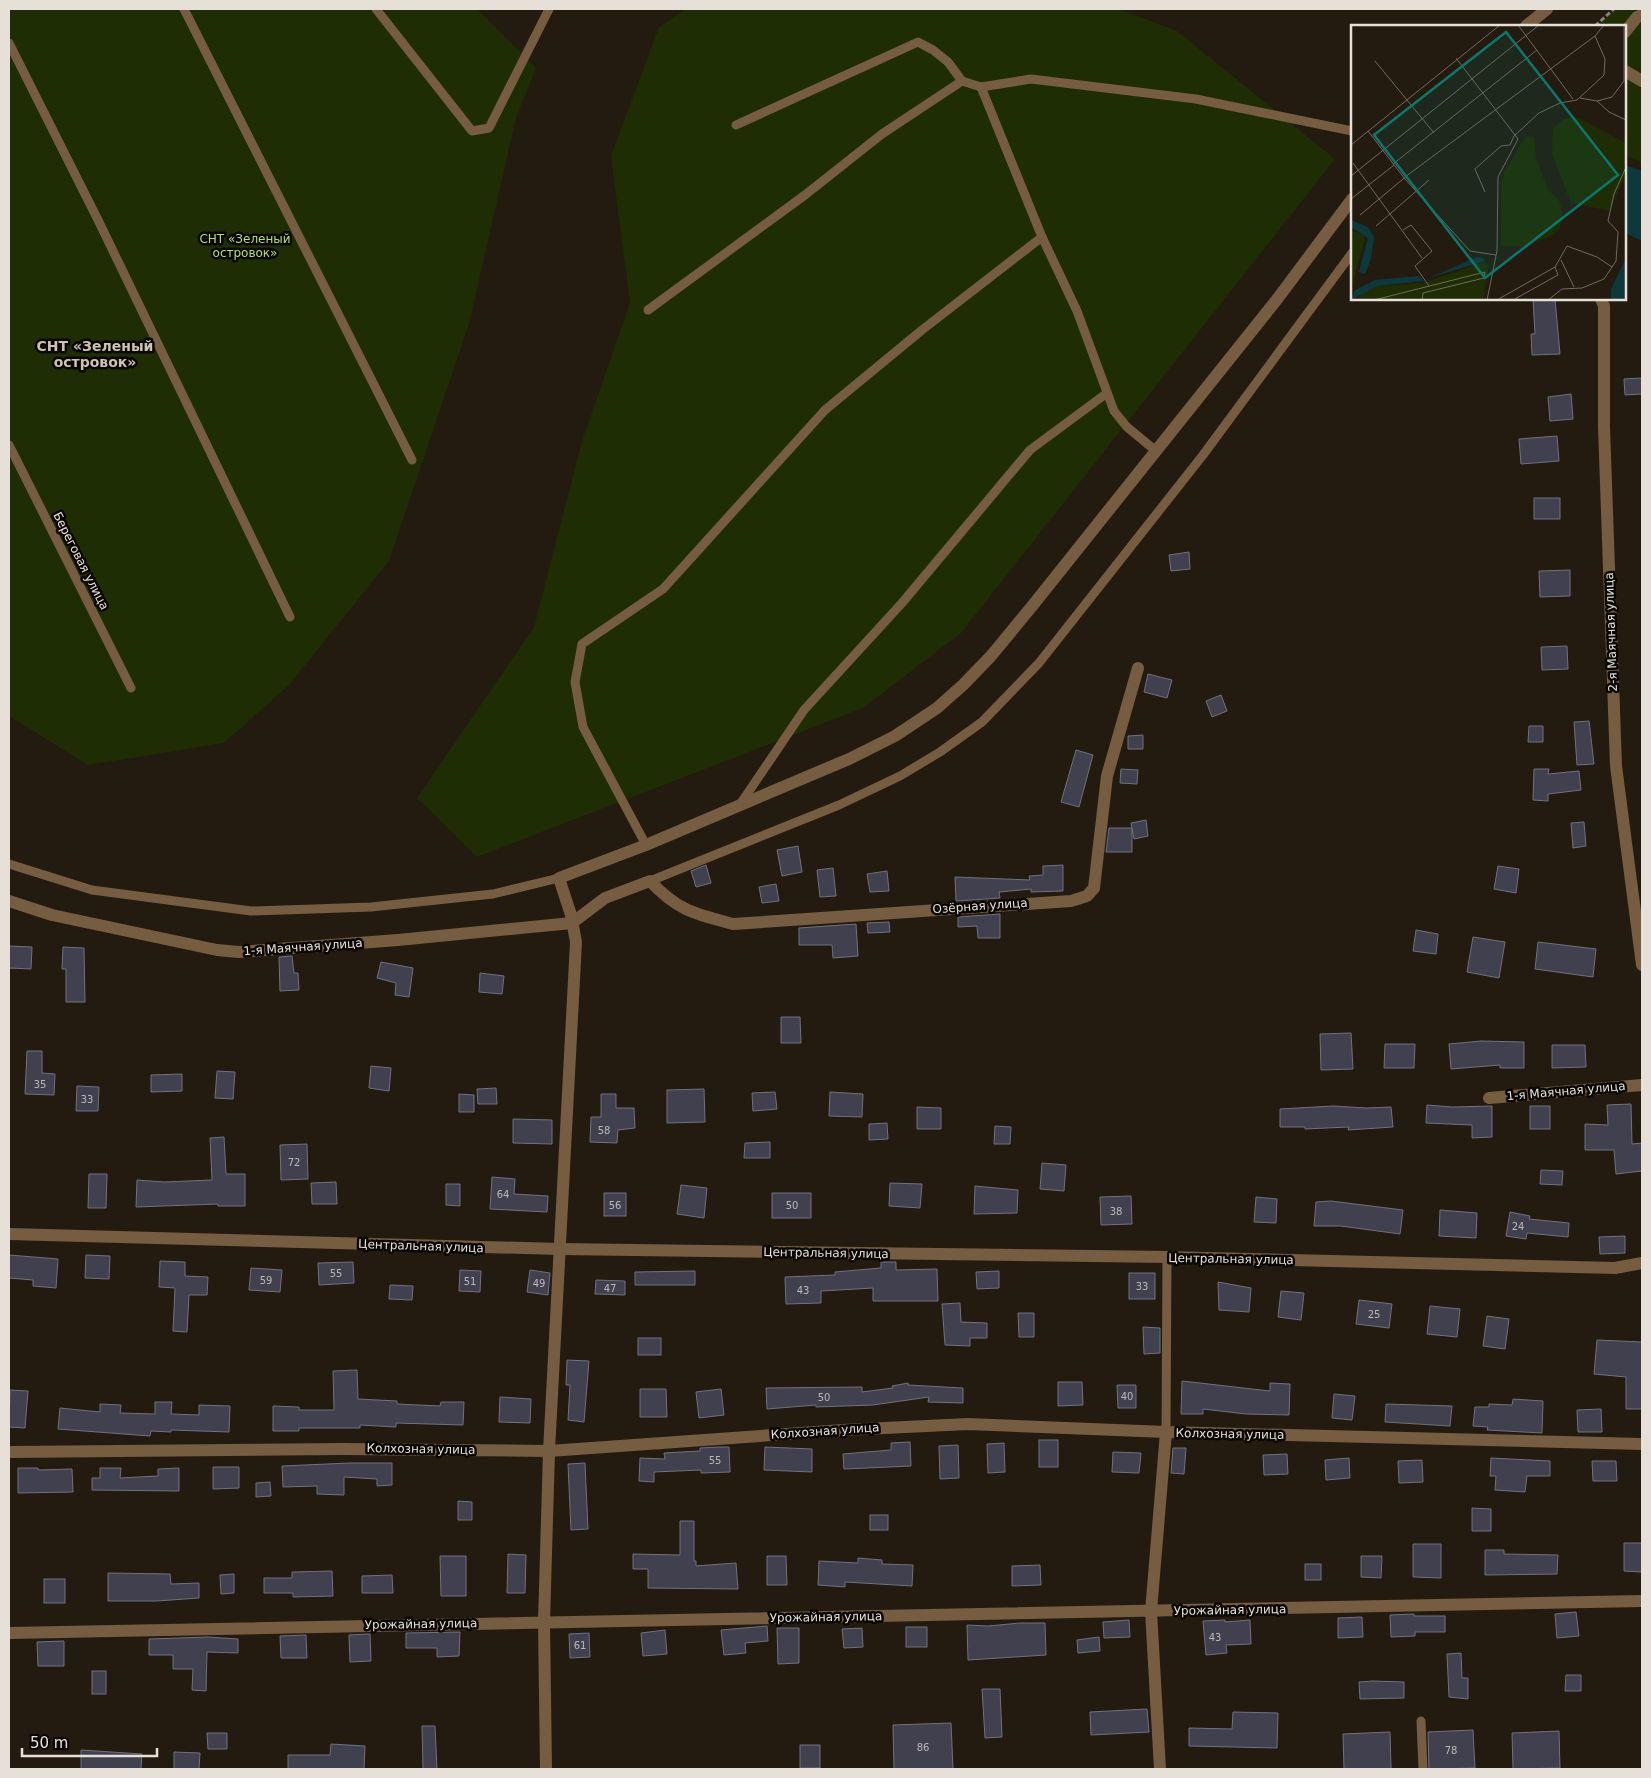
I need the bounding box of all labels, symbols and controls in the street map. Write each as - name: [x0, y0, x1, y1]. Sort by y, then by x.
- inset map: [1351, 25, 1626, 300]
- park label: СНТ «Зеленый островок»: [199, 232, 291, 260]
- district label: СНТ «Зеленый островок»: [37, 338, 153, 370]
- street label: Береговая улица: [50, 510, 112, 612]
- street label: 2-я Маячная улица: [1602, 572, 1620, 692]
- street label: Озёрная улица: [932, 896, 1028, 916]
- street label: 1-я Маячная улица: [243, 936, 363, 958]
- house number: 35: [34, 1079, 46, 1090]
- street label: 1-я Маячная улица: [1506, 1079, 1626, 1103]
- house number: 33: [81, 1094, 93, 1105]
- house number: 58: [598, 1125, 610, 1136]
- house number: 72: [288, 1157, 300, 1168]
- house number: 64: [497, 1189, 509, 1200]
- house number: 56: [609, 1200, 621, 1211]
- house number: 50: [786, 1200, 798, 1211]
- house number: 38: [1110, 1206, 1122, 1217]
- house number: 24: [1512, 1221, 1524, 1232]
- street label: Центральная улица: [358, 1237, 484, 1255]
- street label: Центральная улица: [763, 1245, 889, 1261]
- street label: Центральная улица: [1168, 1251, 1294, 1267]
- house number: 55: [330, 1268, 342, 1279]
- house number: 59: [260, 1275, 272, 1286]
- house number: 51: [464, 1276, 476, 1287]
- house number: 49: [533, 1278, 545, 1289]
- house number: 33: [1136, 1281, 1148, 1292]
- house number: 47: [604, 1283, 616, 1294]
- house number: 43: [797, 1285, 809, 1296]
- house number: 25: [1368, 1309, 1380, 1320]
- house number: 40: [1121, 1391, 1133, 1402]
- house number: 50: [818, 1392, 830, 1403]
- street label: Колхозная улица: [770, 1420, 880, 1442]
- street label: Колхозная улица: [1176, 1426, 1284, 1442]
- street label: Колхозная улица: [367, 1441, 475, 1457]
- house number: 55: [709, 1455, 721, 1466]
- street label: Урожайная улица: [1174, 1602, 1286, 1618]
- street label: Урожайная улица: [770, 1609, 882, 1625]
- street label: Урожайная улица: [365, 1616, 477, 1632]
- house number: 43: [1209, 1632, 1221, 1643]
- house number: 61: [574, 1640, 586, 1651]
- scale bar: [22, 1726, 158, 1758]
- text: 50 m: [30, 1734, 68, 1752]
- house number: 86: [917, 1742, 929, 1753]
- house number: 78: [1445, 1745, 1457, 1756]

